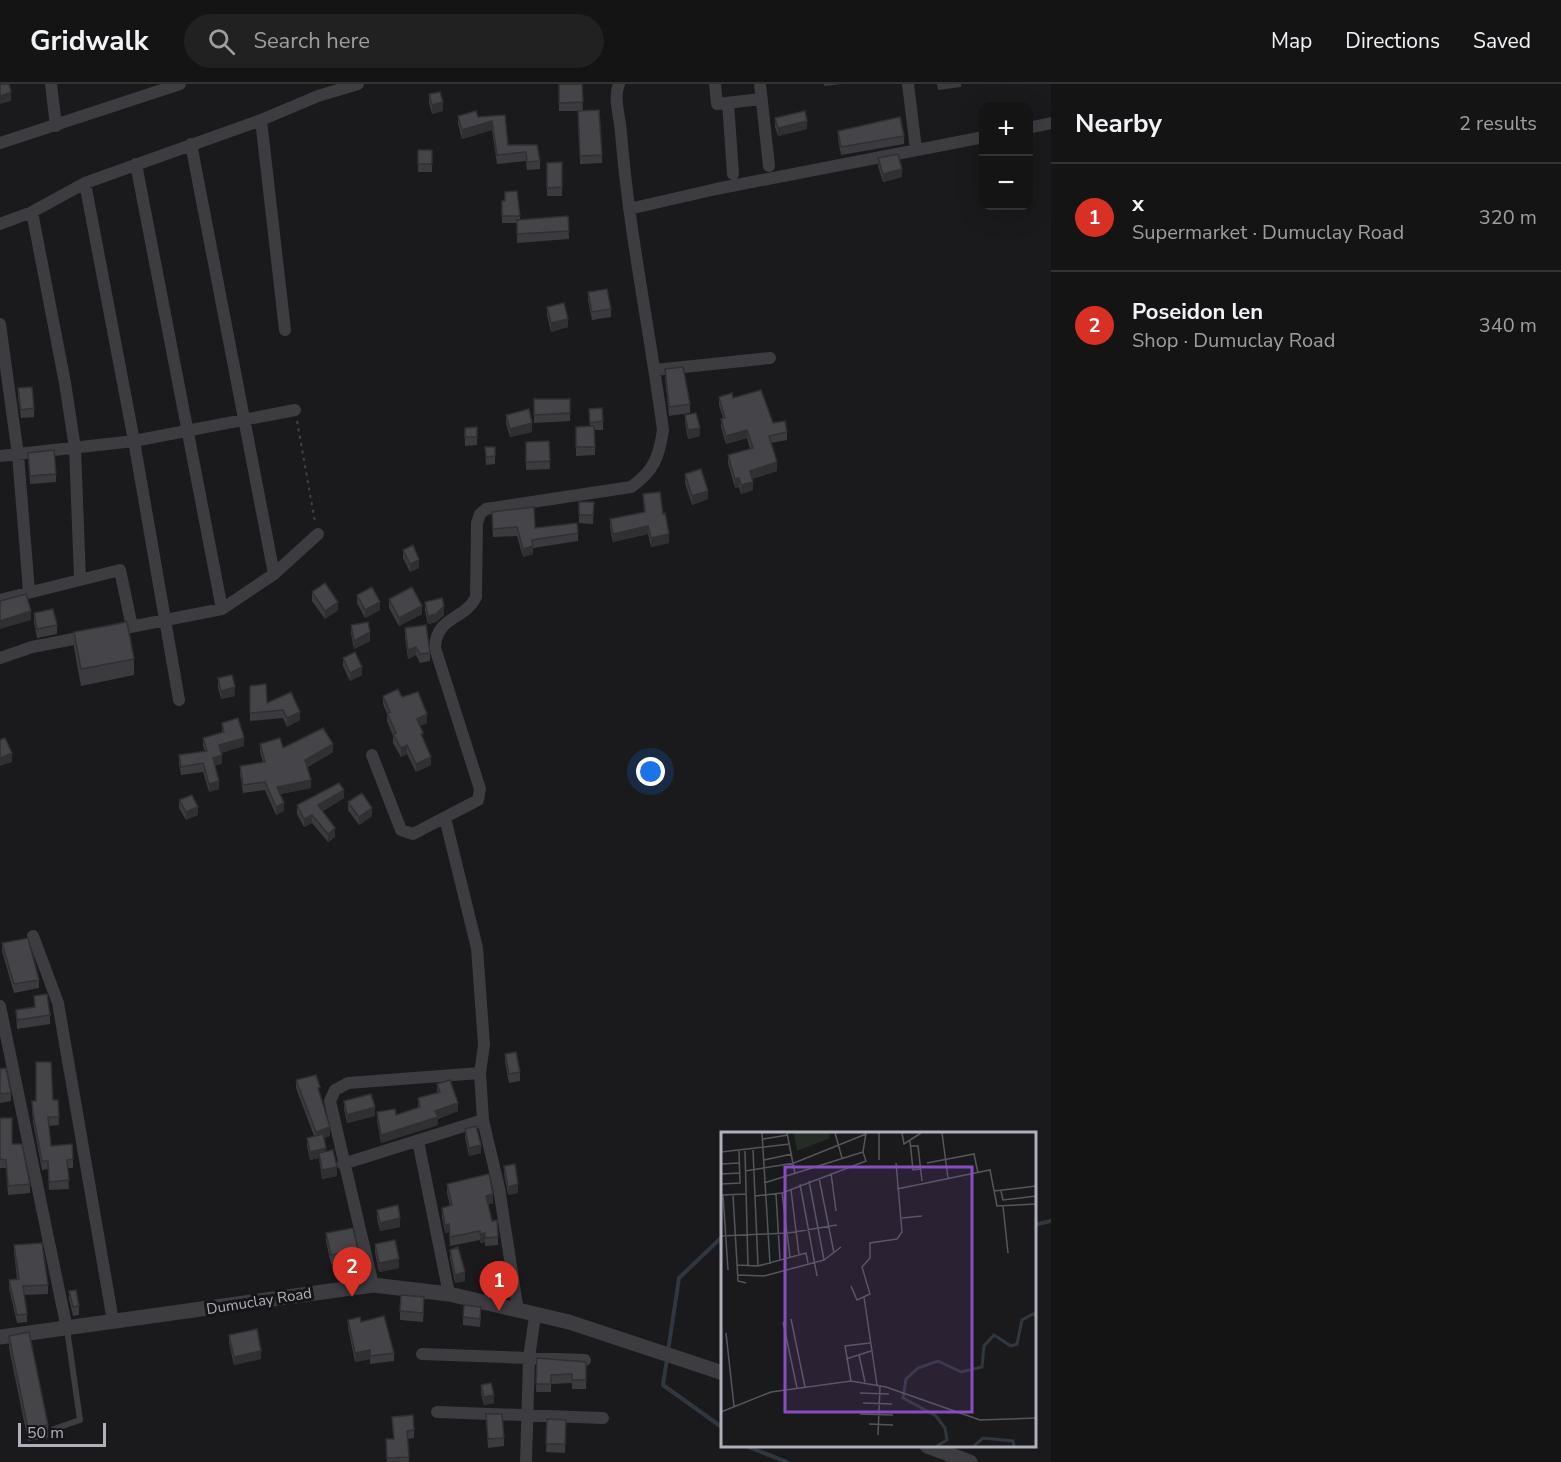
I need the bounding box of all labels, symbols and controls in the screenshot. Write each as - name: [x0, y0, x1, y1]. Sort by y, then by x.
- search box: [184, 14, 604, 68]
- text: Gridwalk: [30, 22, 148, 60]
- icon: search: [205, 25, 238, 58]
- text: Search here: [253, 26, 370, 56]
- text: Map: [1271, 27, 1312, 55]
- text: Directions: [1345, 27, 1440, 55]
- text: Saved: [1473, 27, 1531, 55]
- map controls: [979, 102, 1033, 210]
- button: +: [979, 102, 1033, 156]
- text: Nearby: [1075, 106, 1162, 141]
- text: 2 results: [1459, 110, 1537, 137]
- button: −: [979, 156, 1033, 210]
- text: x: [1132, 189, 1144, 219]
- text: 1: [1089, 204, 1101, 231]
- text: 320 m: [1479, 204, 1537, 231]
- text: Supermarket · Dumuclay Road: [1132, 219, 1404, 246]
- text: Poseidon len: [1132, 297, 1263, 327]
- text: 2: [1089, 312, 1101, 339]
- text: 340 m: [1479, 312, 1537, 339]
- text: Shop · Dumuclay Road: [1132, 327, 1335, 354]
- your location: [636, 757, 665, 786]
- inset map: [721, 1132, 1036, 1447]
- pin: 2: [332, 1248, 372, 1297]
- pin: 1: [480, 1262, 518, 1311]
- street label: Dumuclay Road: [205, 1283, 313, 1319]
- scale bar: [18, 1420, 106, 1448]
- text: 50 m: [27, 1422, 64, 1444]

